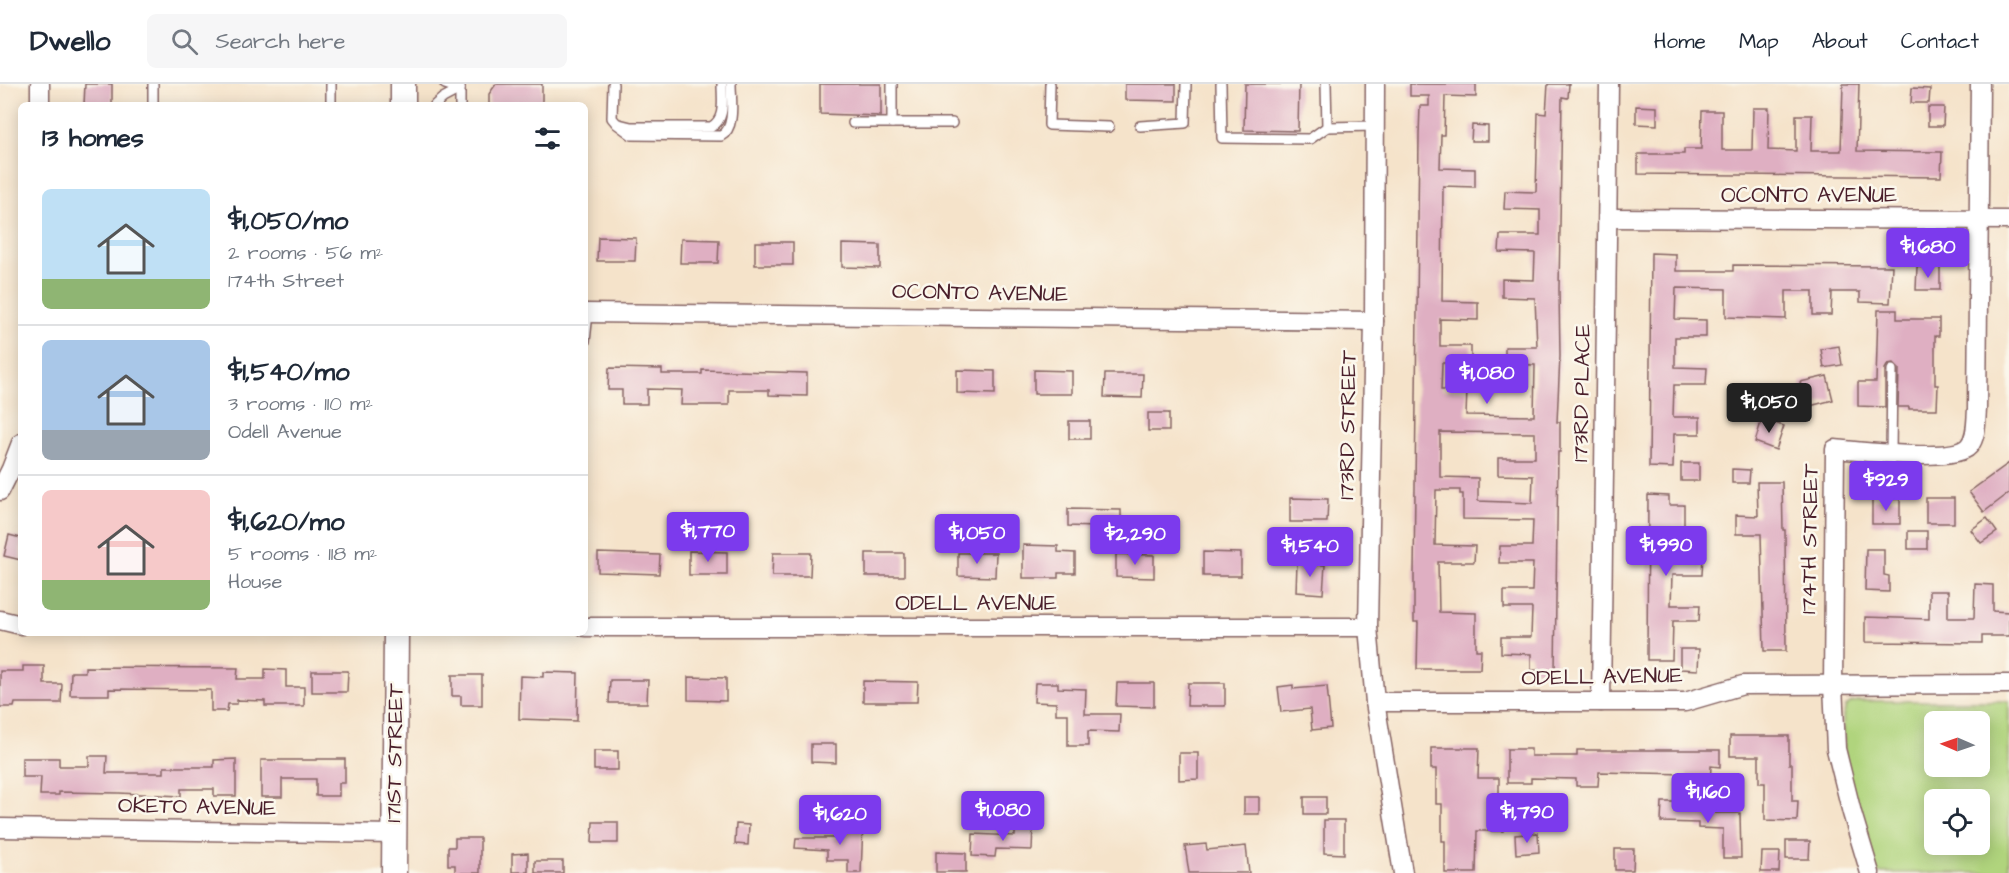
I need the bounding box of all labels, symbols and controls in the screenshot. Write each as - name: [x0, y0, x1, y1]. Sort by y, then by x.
- search box: [147, 14, 567, 68]
- text: Dwello: [30, 22, 111, 61]
- icon: search: [168, 25, 201, 58]
- text: Search here: [216, 26, 345, 57]
- text: Home: [1654, 27, 1706, 56]
- text: Map: [1739, 27, 1779, 56]
- text: About: [1812, 27, 1868, 56]
- text: Contact: [1901, 27, 1979, 56]
- text: 13 homes: [42, 120, 144, 156]
- icon: filters: [531, 122, 564, 155]
- street label: OCONTO AVENUE: [1721, 180, 1897, 211]
- text: $1,050/mo: [228, 203, 348, 239]
- icon: home: [90, 213, 162, 285]
- pin: $1,680: [1879, 228, 1977, 279]
- text: $1,680: [1900, 233, 1956, 261]
- text: 2 rooms · 56 m²: [228, 239, 383, 267]
- text: 174th Street: [228, 267, 344, 295]
- street label: OCONTO AVENUE: [892, 276, 1068, 310]
- street label: 173RD PLACE: [1565, 324, 1599, 462]
- street label: 173RD STREET: [1331, 350, 1365, 500]
- text: $1,540/mo: [228, 354, 350, 390]
- pin: $1,080: [1438, 354, 1536, 405]
- text: $1,080: [1459, 359, 1515, 387]
- icon: home: [90, 364, 162, 436]
- pin: $1,050: [1720, 383, 1818, 434]
- text: $1,050: [1741, 388, 1797, 416]
- text: 3 rooms · 110 m²: [228, 390, 373, 418]
- text: Odell Avenue: [228, 418, 342, 446]
- pin: $929: [1850, 461, 1922, 512]
- street label: 174TH STREET: [1793, 463, 1827, 614]
- text: $929: [1863, 466, 1909, 494]
- text: $1,620/mo: [228, 504, 345, 540]
- pin: $1,770: [659, 512, 757, 563]
- icon: home: [90, 514, 162, 586]
- pin: $1,050: [928, 514, 1026, 565]
- pin: $2,290: [1086, 515, 1184, 566]
- text: $1,770: [681, 517, 735, 545]
- text: $1,050: [949, 519, 1005, 547]
- text: $2,290: [1104, 520, 1166, 548]
- pin: $1,990: [1617, 526, 1715, 577]
- pin: $1,540: [1261, 527, 1359, 578]
- text: $1,990: [1640, 531, 1692, 559]
- text: $1,540: [1281, 532, 1339, 560]
- text: 5 rooms · 118 m²: [228, 540, 377, 568]
- text: House: [228, 568, 282, 596]
- street label: ODELL AVENUE: [895, 588, 1057, 619]
- street label: ODELL AVENUE: [1521, 660, 1683, 694]
- street label: 171ST STREET: [378, 683, 412, 823]
- north arrow: [1924, 711, 1990, 777]
- map controls: [1924, 711, 1990, 855]
- pin: $1,160: [1659, 773, 1757, 824]
- text: $1,160: [1686, 778, 1730, 806]
- button: locate: [1924, 789, 1990, 855]
- street label: OKETO AVENUE: [118, 790, 276, 824]
- pin: $1,080: [954, 791, 1052, 842]
- pin: $1,790: [1478, 793, 1576, 844]
- pin: $1,620: [791, 795, 889, 846]
- text: $1,080: [975, 796, 1031, 824]
- text: $1,790: [1500, 798, 1554, 826]
- text: $1,620: [813, 800, 867, 828]

